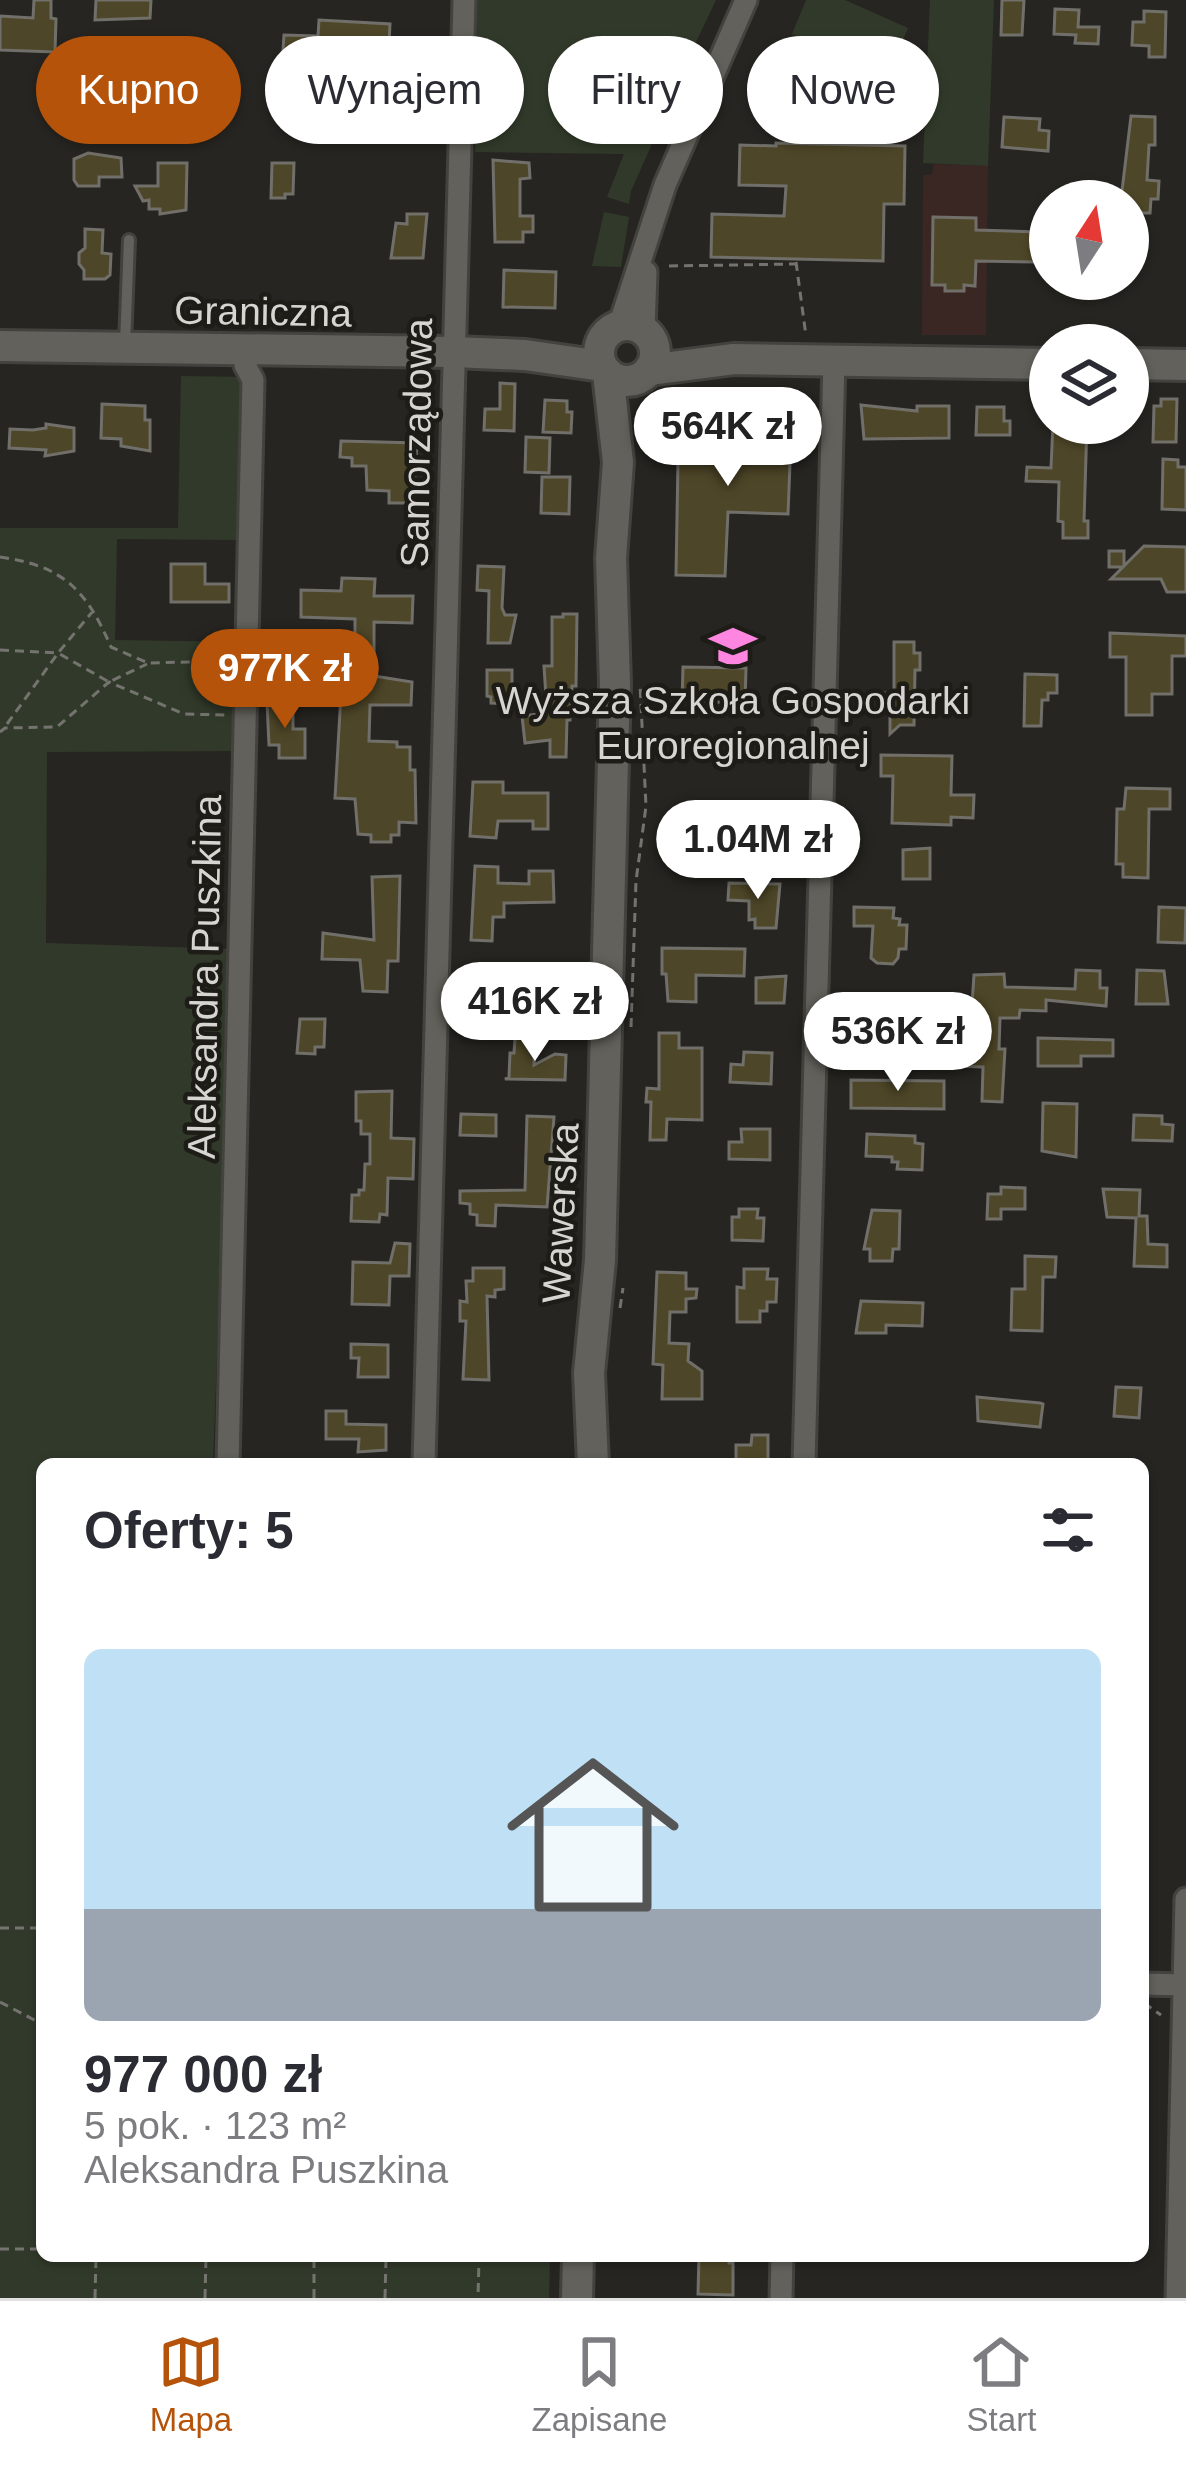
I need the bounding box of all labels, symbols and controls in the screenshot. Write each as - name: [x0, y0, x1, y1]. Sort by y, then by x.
- chip: Kupno: [36, 36, 241, 144]
- chip: Wynajem: [265, 36, 524, 144]
- chip: Filtry: [548, 36, 723, 144]
- chip: Nowe: [747, 36, 939, 144]
- north arrow: [1029, 180, 1149, 300]
- map controls: [1029, 180, 1149, 444]
- street label: Graniczna: [174, 288, 353, 335]
- street label: Samorządowa: [393, 318, 440, 568]
- button: layers: [1029, 324, 1149, 444]
- pin: 564K zł: [617, 387, 839, 489]
- text: 564K zł: [661, 404, 795, 447]
- school or university icon: Wyższa Szkoła Gospodarki Euroregionalnej: [708, 621, 758, 671]
- pin: 977K zł: [174, 629, 396, 731]
- text: 977K zł: [218, 646, 352, 689]
- place label: Wyższa Szkoła Gospodarki Euroregionalnej: [496, 679, 970, 767]
- street label: Aleksandra Puszkina: [180, 794, 229, 1159]
- pin: 1.04M zł: [634, 800, 882, 902]
- text: 1.04M zł: [683, 817, 833, 860]
- pin: 416K zł: [424, 962, 646, 1064]
- text: 416K zł: [468, 979, 602, 1022]
- pin: 536K zł: [787, 992, 1009, 1094]
- text: 536K zł: [831, 1009, 965, 1052]
- street label: Wawerska: [534, 1121, 587, 1304]
- icon: filters: [1035, 1497, 1101, 1563]
- text: Oferty: 5: [84, 1502, 294, 1559]
- icon: home: [485, 1727, 701, 1943]
- text: 977 000 zł: [84, 2046, 322, 2103]
- text: 5 pok. · 123 m²: [84, 2104, 346, 2147]
- text: Aleksandra Puszkina: [84, 2148, 448, 2191]
- tab: Mapa: [150, 2329, 232, 2439]
- tab: Zapisane: [532, 2329, 667, 2439]
- tab: Start: [967, 2329, 1036, 2439]

